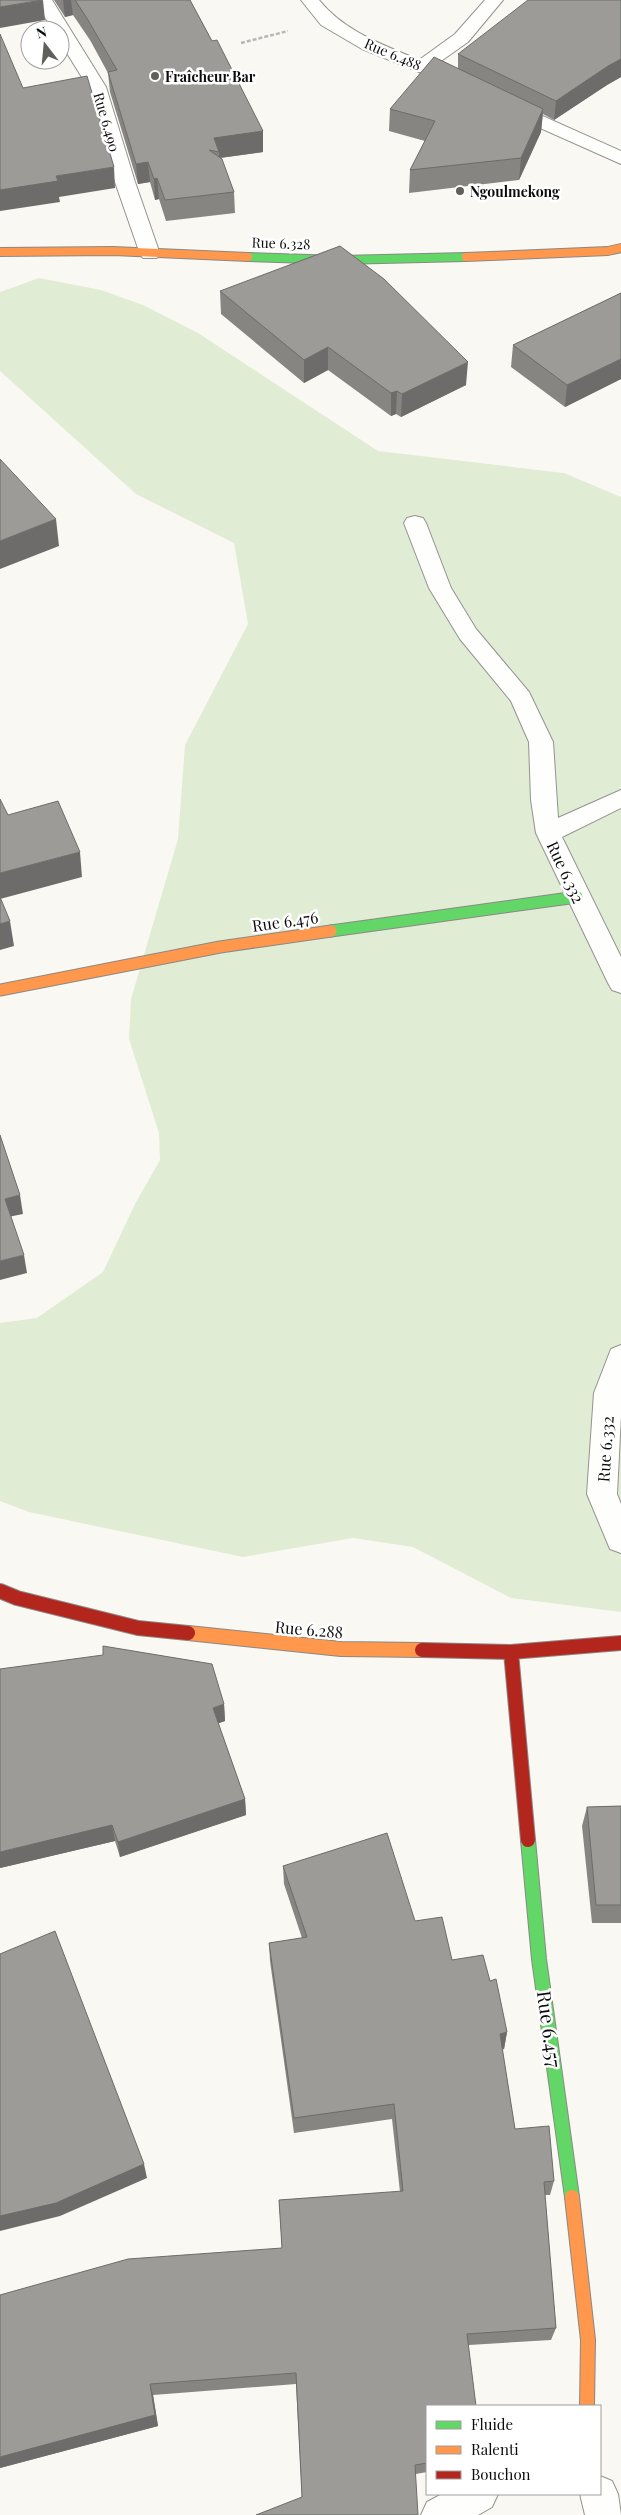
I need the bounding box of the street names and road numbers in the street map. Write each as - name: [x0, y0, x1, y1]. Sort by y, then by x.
- street label: Rue 6.488: [362, 34, 424, 74]
- street label: Rue 6.490: [89, 90, 125, 154]
- street label: Rue 6.328: [251, 232, 311, 254]
- street label: Rue 6.332: [543, 838, 589, 906]
- street label: Rue 6.476: [251, 906, 319, 936]
- street label: Rue 6.332: [592, 1415, 618, 1483]
- street label: Rue 6.288: [274, 1616, 344, 1642]
- street label: Rue 6.457: [532, 1989, 568, 2069]

